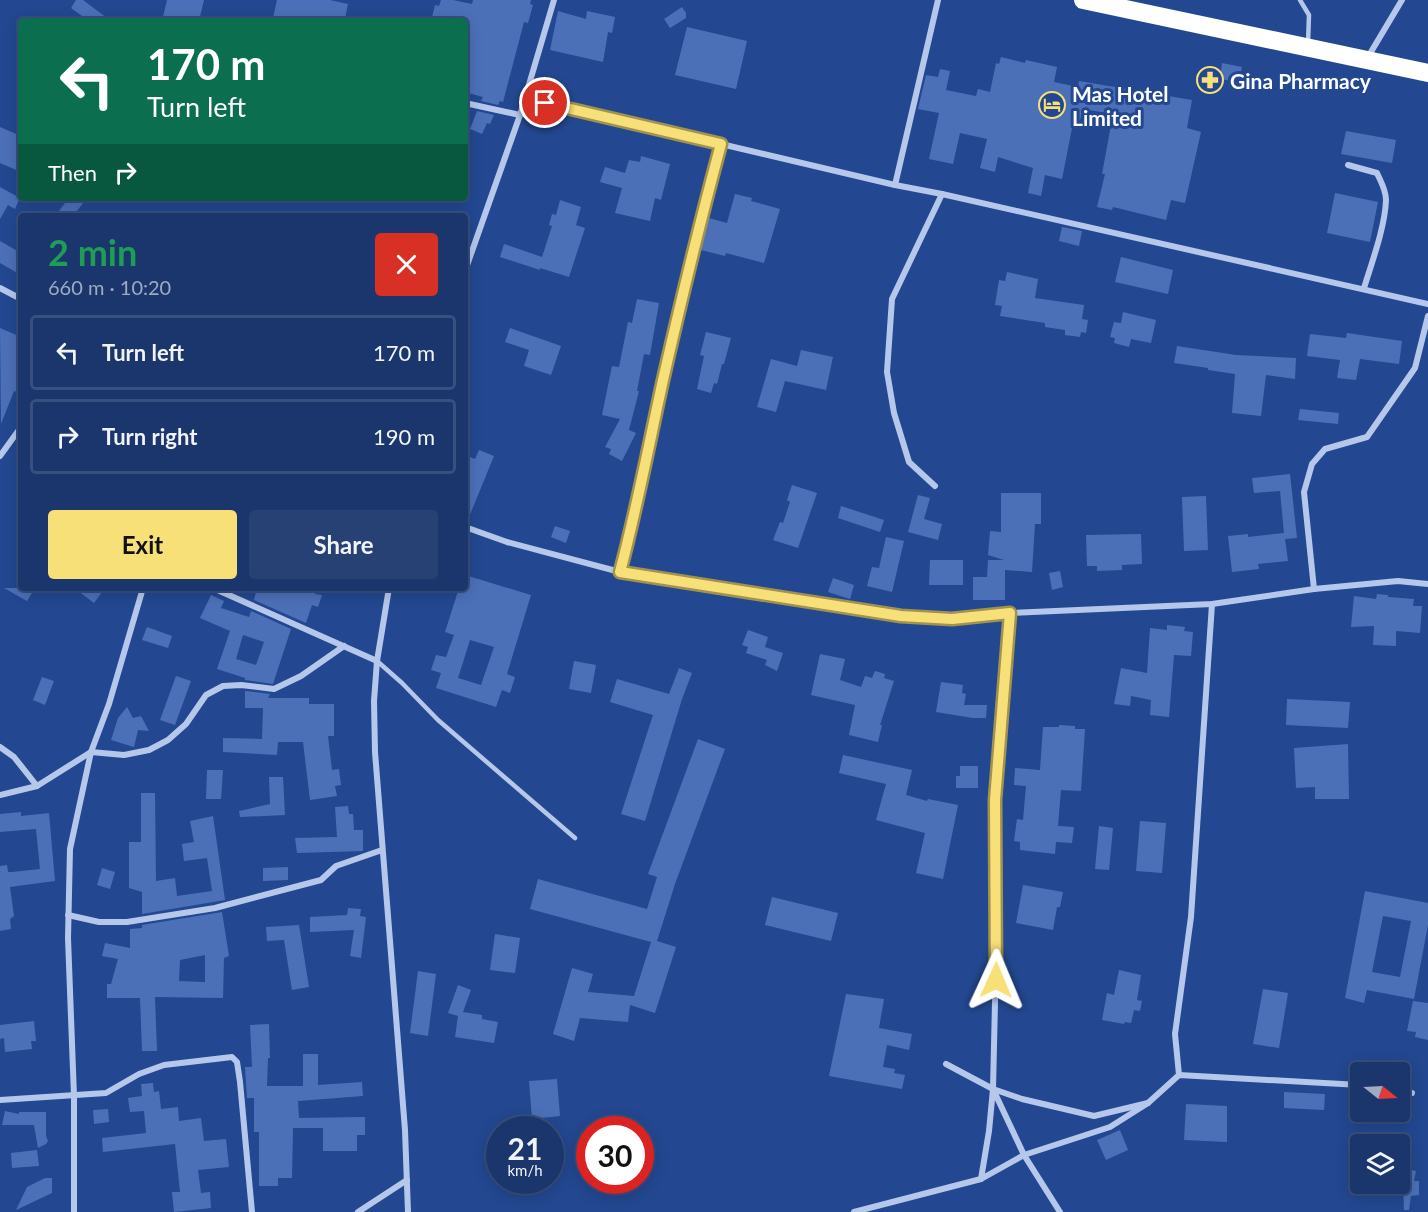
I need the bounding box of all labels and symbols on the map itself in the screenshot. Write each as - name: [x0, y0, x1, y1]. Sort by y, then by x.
- pharmacy icon: Gina Pharmacy: [1195, 65, 1225, 95]
- place label: Gina Pharmacy: [1230, 68, 1372, 93]
- pin: [519, 77, 570, 128]
- place label: Mas Hotel Limited: [1072, 81, 1168, 130]
- hotel icon: Mas Hotel Limited: [1037, 90, 1067, 120]
- position arrow: [964, 948, 1028, 1012]
- north arrow: [1350, 1062, 1410, 1122]
- speed limit sign: 30: [576, 1116, 654, 1194]

